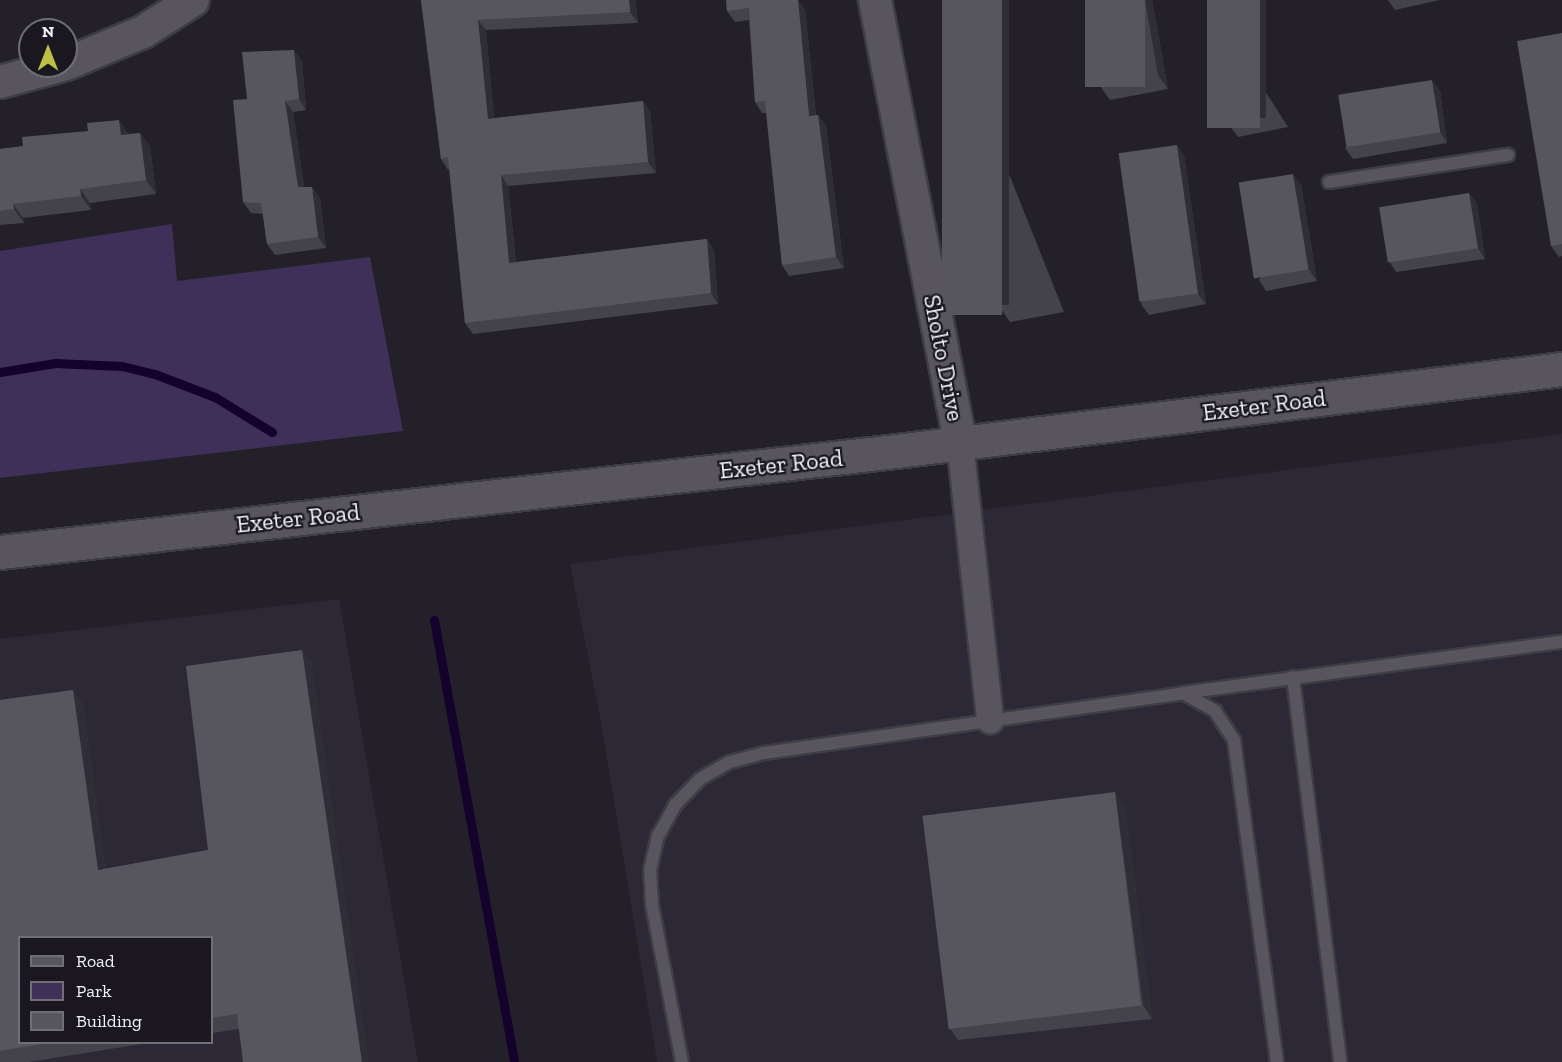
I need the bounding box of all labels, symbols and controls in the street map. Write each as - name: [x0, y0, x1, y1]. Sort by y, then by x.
- north arrow: [18, 18, 78, 78]
- text: N: [42, 22, 54, 41]
- street label: Sholto Drive: [918, 292, 970, 424]
- street label: Exeter Road: [1200, 383, 1328, 427]
- street label: Exeter Road: [718, 443, 844, 485]
- street label: Exeter Road: [235, 497, 361, 539]
- legend: [18, 936, 213, 1044]
- text: Road: [76, 950, 115, 972]
- text: Park: [76, 980, 112, 1002]
- text: Building: [76, 1010, 142, 1032]

